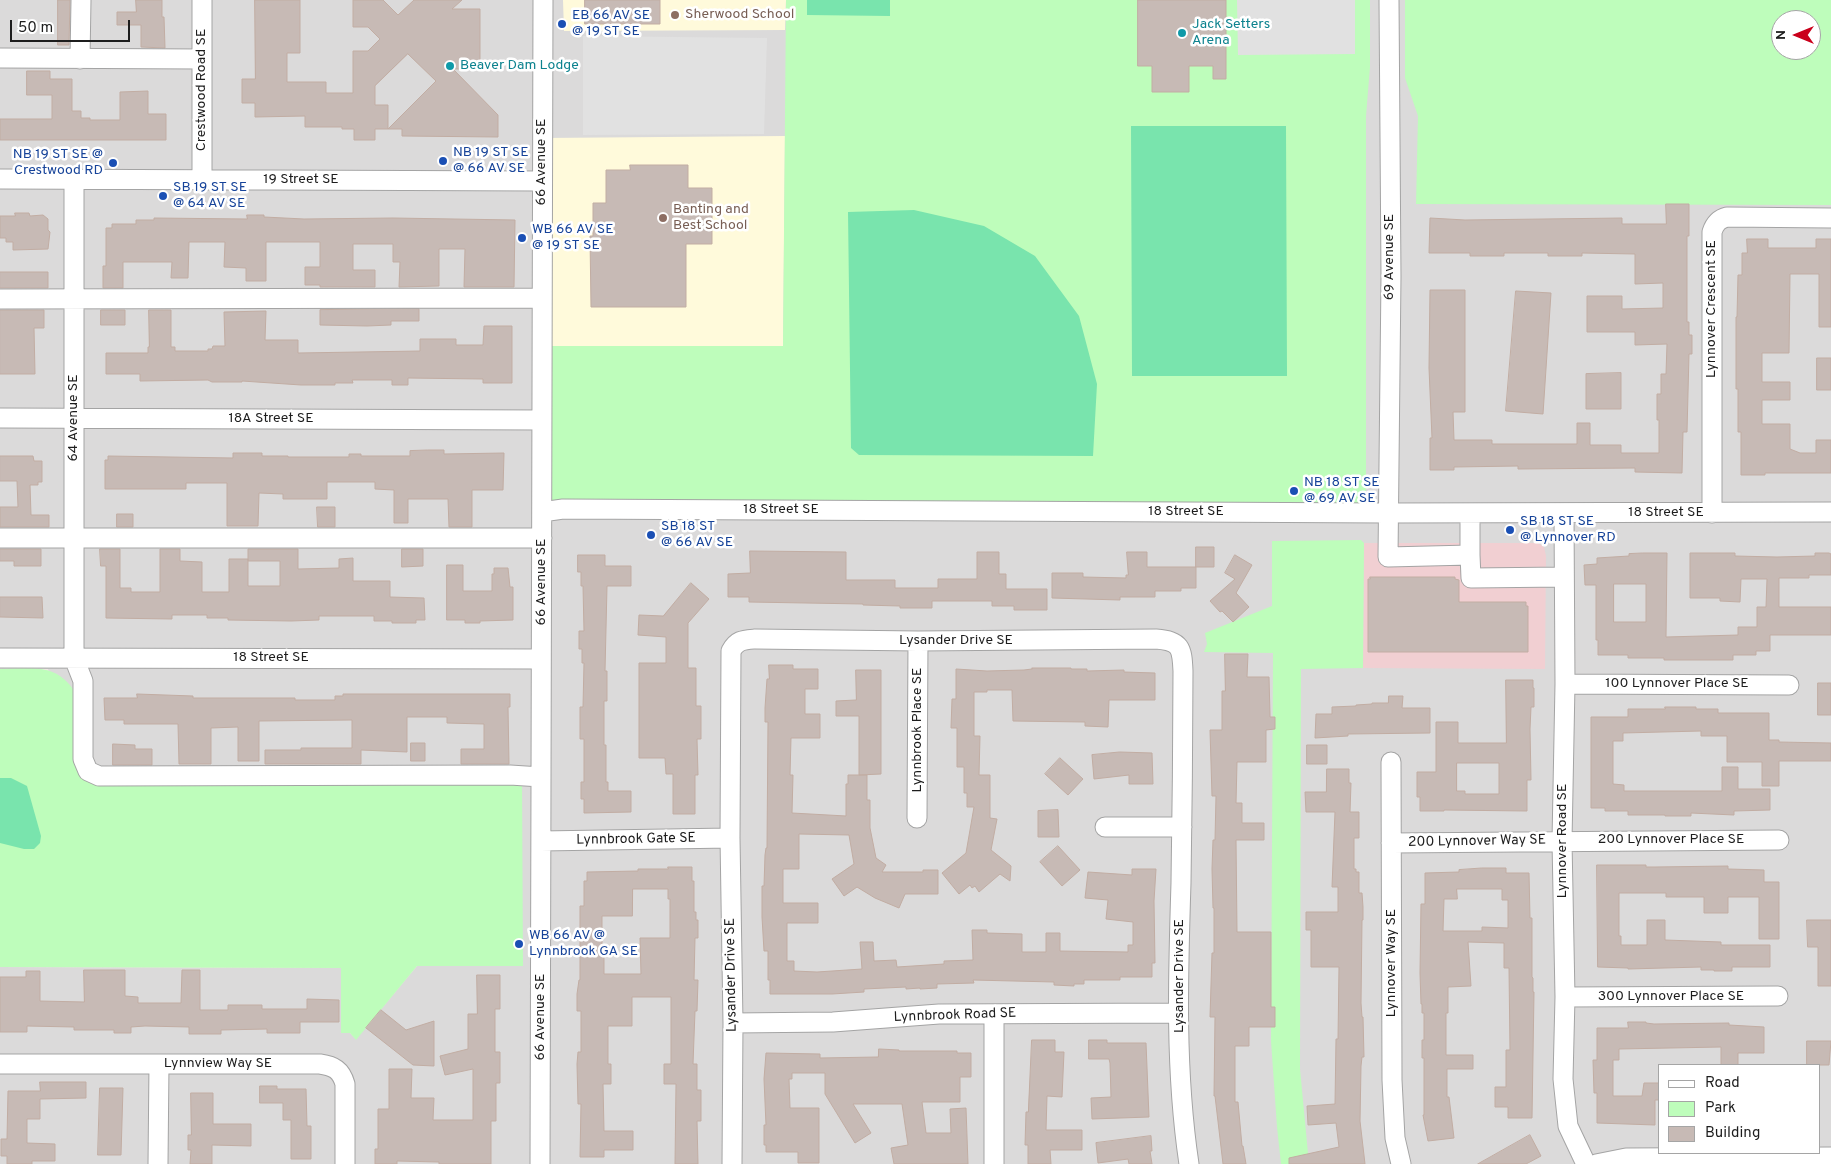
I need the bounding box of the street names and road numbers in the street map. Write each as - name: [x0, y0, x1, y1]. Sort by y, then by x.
- street label: Crestwood Road SE: [194, 29, 210, 151]
- street label: 66 Avenue SE: [534, 119, 550, 205]
- street label: 19 Street SE: [263, 172, 339, 188]
- street label: 69 Avenue SE: [1382, 214, 1398, 300]
- street label: Lynnover Crescent SE: [1704, 240, 1720, 378]
- street label: 64 Avenue SE: [66, 374, 82, 462]
- street label: 18A Street SE: [228, 411, 314, 427]
- street label: 18 Street SE: [743, 502, 819, 518]
- street label: 18 Street SE: [1148, 504, 1224, 520]
- street label: 18 Street SE: [1628, 505, 1704, 521]
- street label: 66 Avenue SE: [534, 539, 550, 625]
- street label: Lysander Drive SE: [899, 633, 1013, 649]
- street label: 18 Street SE: [233, 650, 309, 666]
- street label: Lynnbrook Place SE: [910, 668, 926, 792]
- street label: 100 Lynnover Place SE: [1605, 676, 1749, 692]
- street label: Lynnover Road SE: [1555, 784, 1571, 898]
- street label: Lynnbrook Gate SE: [576, 831, 696, 849]
- street label: 200 Lynnover Way SE: [1408, 832, 1546, 852]
- street label: 200 Lynnover Place SE: [1598, 832, 1744, 848]
- street label: Lynnover Way SE: [1384, 909, 1400, 1017]
- street label: Lysander Drive SE: [723, 918, 741, 1032]
- street label: Lysander Drive SE: [1172, 919, 1188, 1033]
- street label: 66 Avenue SE: [533, 974, 549, 1060]
- street label: 300 Lynnover Place SE: [1598, 989, 1744, 1005]
- street label: Lynnbrook Road SE: [893, 1005, 1017, 1027]
- street label: Lynnview Way SE: [164, 1056, 272, 1072]

